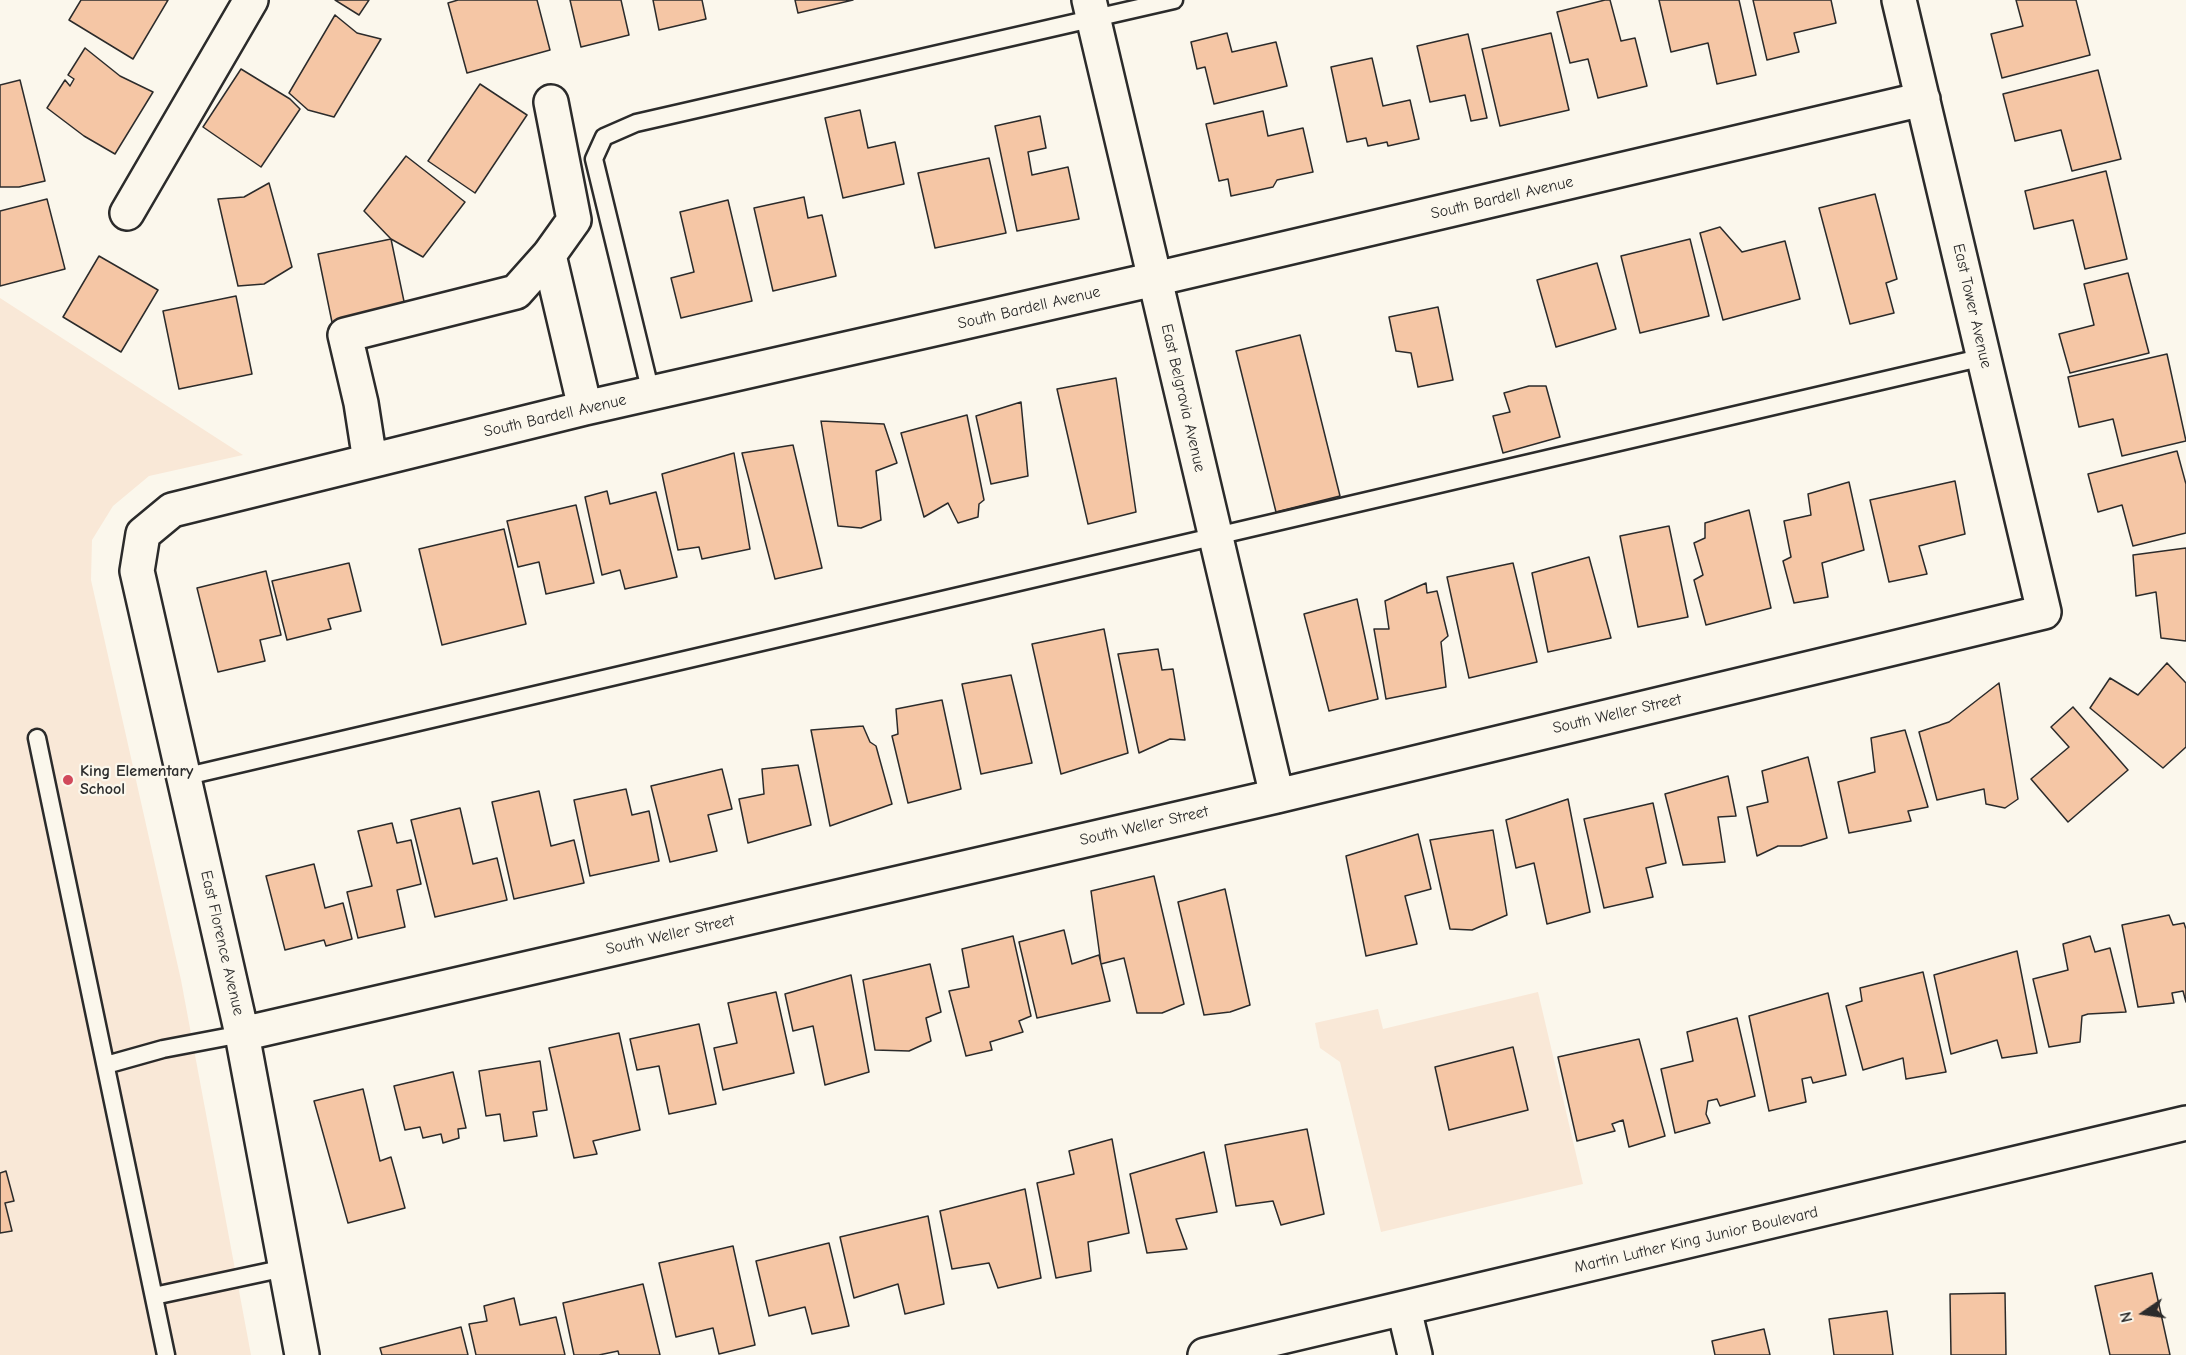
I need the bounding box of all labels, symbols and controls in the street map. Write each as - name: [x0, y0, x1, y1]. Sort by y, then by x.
- street label: South Bardell Avenue: [1429, 172, 1575, 224]
- street label: East Tower Avenue: [1948, 242, 1996, 370]
- street label: South Bardell Avenue: [956, 282, 1102, 334]
- street label: East Belgravia Avenue: [1157, 322, 1209, 474]
- street label: South Bardell Avenue: [482, 390, 628, 442]
- street label: South Weller Street: [1551, 690, 1683, 738]
- place label: King Elementary School: [80, 761, 193, 799]
- marker: King Elementary School: [61, 773, 75, 787]
- street label: South Weller Street: [1078, 802, 1210, 850]
- street label: East Florence Avenue: [196, 869, 248, 1017]
- street label: South Weller Street: [604, 911, 736, 959]
- street label: Martin Luther King Junior Boulevard: [1572, 1203, 1820, 1277]
- north arrow: [2114, 1283, 2174, 1343]
- text: N: [2117, 1310, 2136, 1324]

